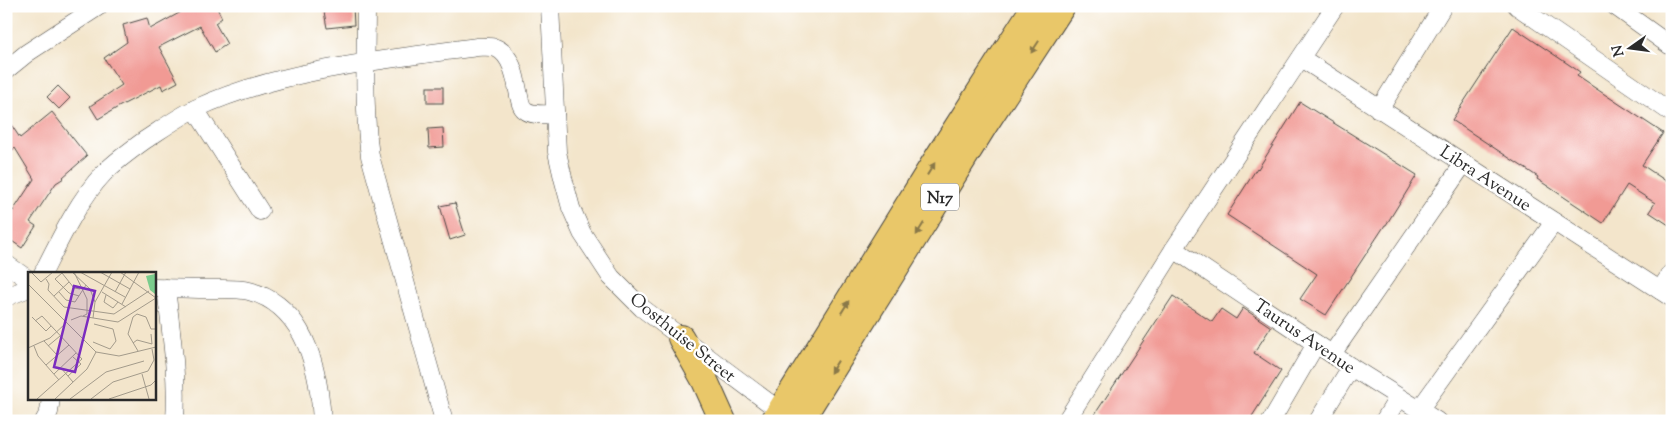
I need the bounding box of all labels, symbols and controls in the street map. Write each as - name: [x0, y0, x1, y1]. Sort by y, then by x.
- north arrow: [1606, 22, 1656, 72]
- one-way arrow: [1031, 41, 1040, 54]
- text: N: [1608, 43, 1630, 59]
- street label: Libra Avenue: [1434, 140, 1536, 219]
- one-way arrow: [926, 162, 936, 176]
- road number: N17: [921, 183, 959, 210]
- one-way arrow: [915, 222, 925, 235]
- inset map: [28, 272, 155, 400]
- street label: Oosthuise Street: [623, 288, 740, 390]
- street label: Taurus Avenue: [1248, 294, 1360, 381]
- one-way arrow: [840, 300, 850, 313]
- one-way arrow: [829, 360, 838, 373]

